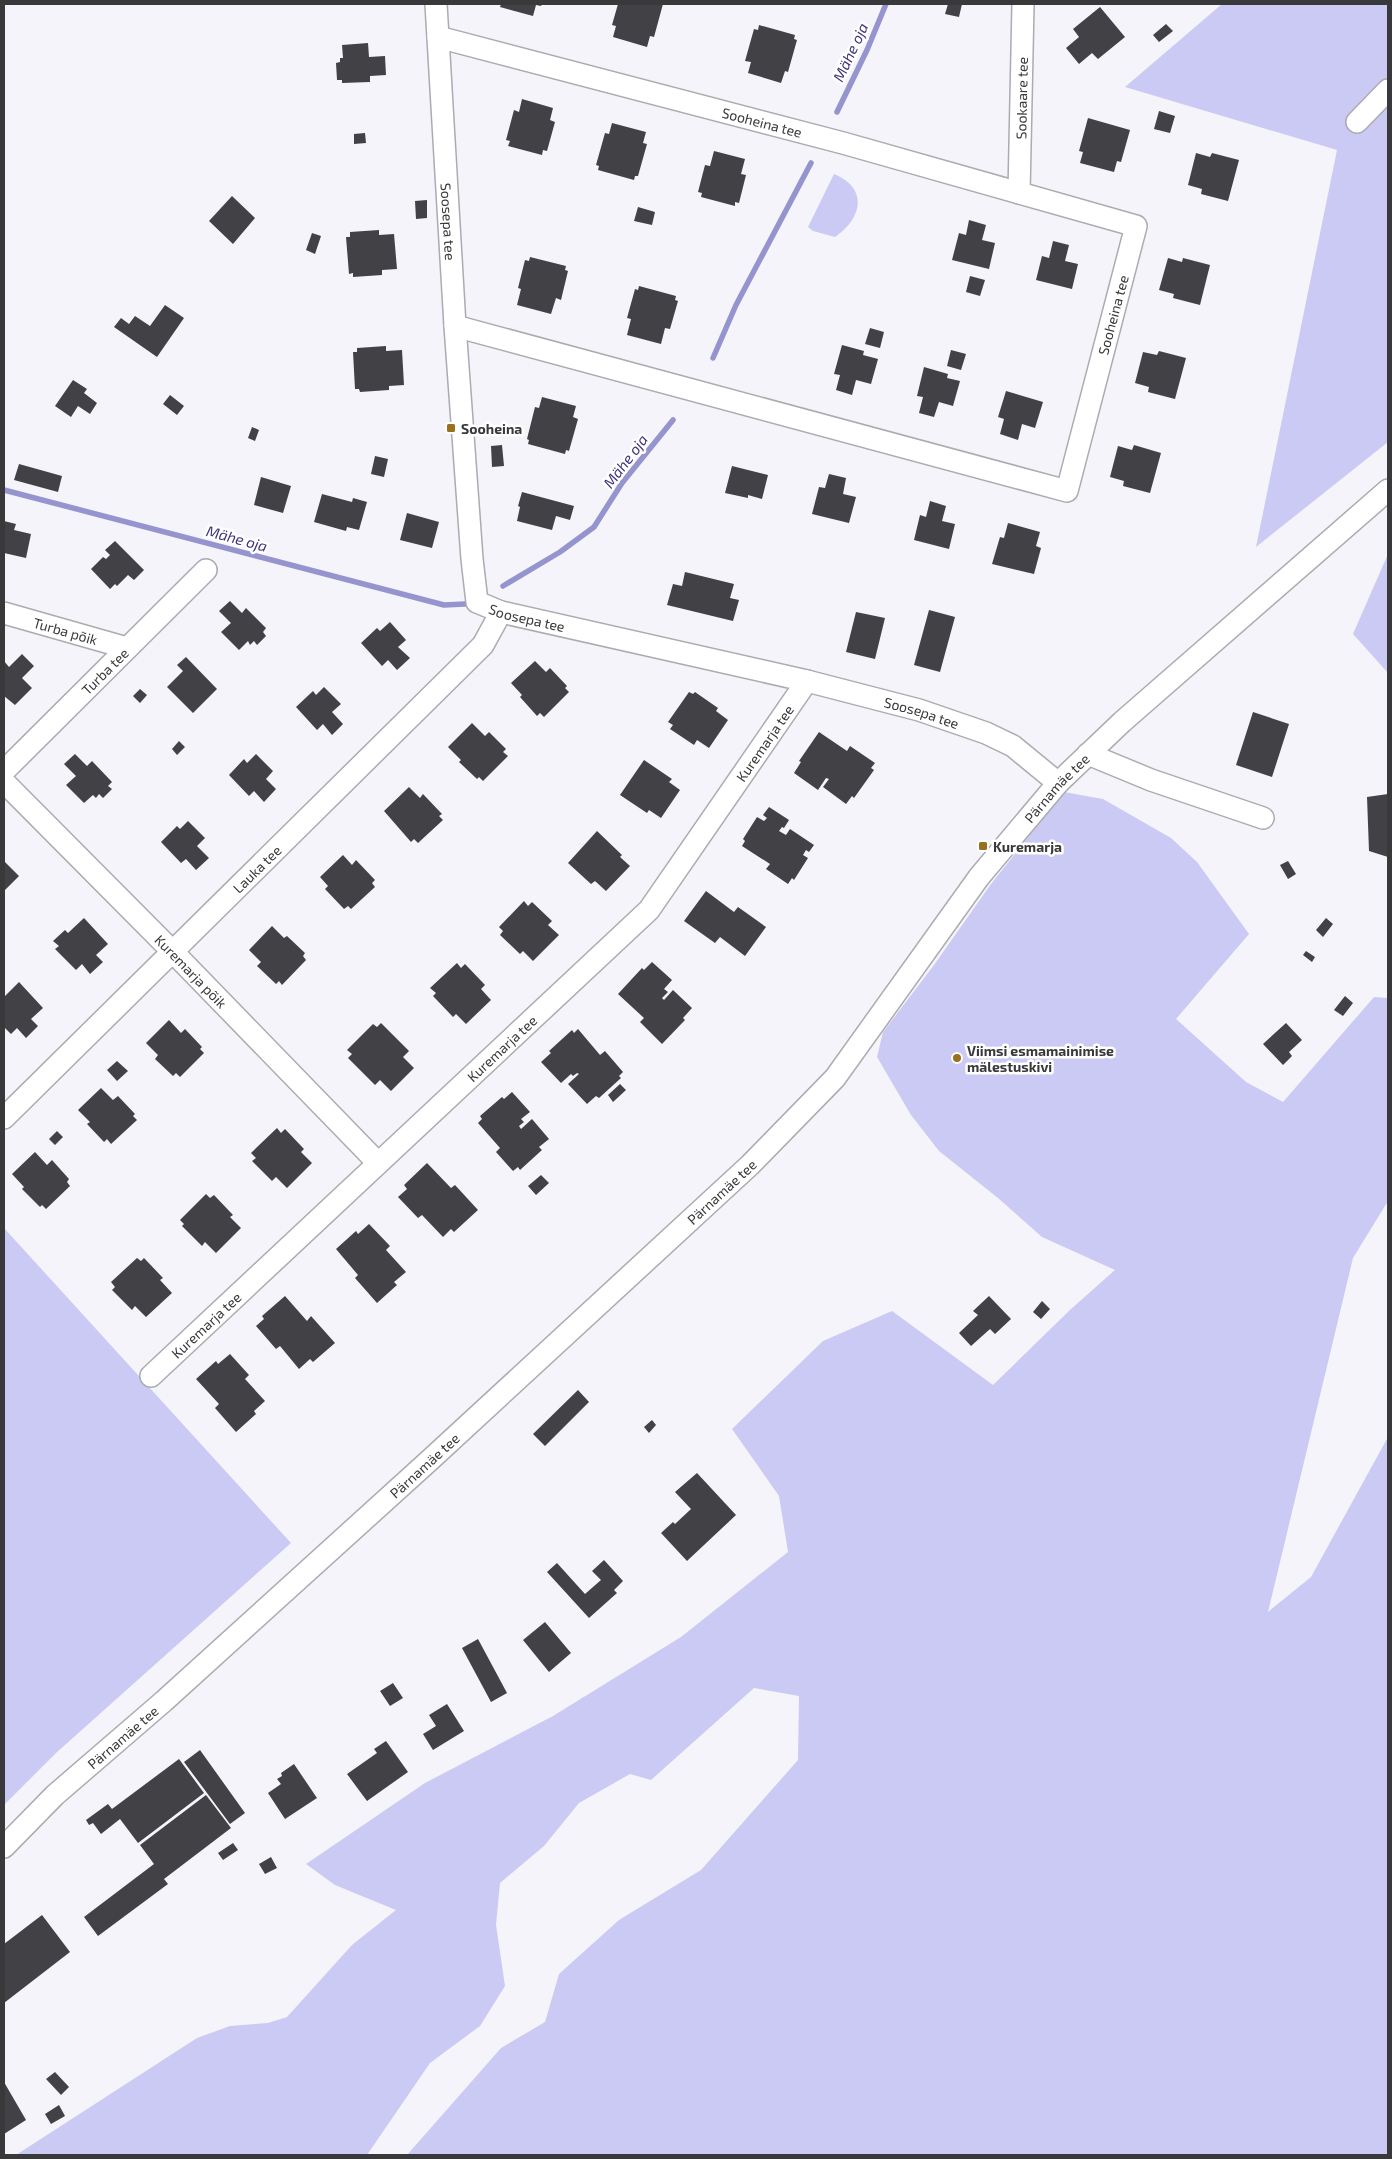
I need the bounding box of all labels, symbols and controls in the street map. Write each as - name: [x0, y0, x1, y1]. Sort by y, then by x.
- water label: Mähe oja: [829, 20, 872, 85]
- street label: Sookaare tee: [1012, 57, 1030, 139]
- street label: Sooheina tee: [720, 103, 804, 140]
- street label: Soosepa tee: [438, 182, 460, 261]
- street label: Sooheina tee: [1094, 273, 1132, 357]
- place label: Sooheina: [461, 420, 522, 437]
- marker: Sooheina: [445, 422, 457, 434]
- water label: Mähe oja: [599, 431, 652, 492]
- water label: Mähe oja: [204, 521, 270, 556]
- street label: Soosepa tee: [486, 599, 567, 635]
- street label: Turba põik: [31, 613, 100, 648]
- street label: Turba tee: [78, 644, 132, 698]
- street label: Soosepa tee: [882, 693, 961, 732]
- street label: Kuremarja tee: [732, 701, 797, 784]
- street label: Pärnamäe tee: [1020, 750, 1092, 826]
- place label: Kuremarja: [993, 838, 1062, 855]
- marker: Kuremarja: [977, 840, 989, 852]
- street label: Lauka tee: [229, 841, 284, 896]
- street label: Kuremarja põik: [152, 931, 231, 1011]
- street label: Kuremarja tee: [463, 1011, 540, 1085]
- place label: Viimsi esmamainimise mälestuskivi: [967, 1042, 1114, 1075]
- marker: Viimsi esmamainimise mälestuskivi: [951, 1052, 963, 1064]
- street label: Pärnamäe tee: [683, 1155, 760, 1227]
- street label: Kuremarja tee: [167, 1288, 244, 1361]
- street label: Pärnamäe tee: [386, 1429, 462, 1501]
- street label: Pärnamäe tee: [84, 1702, 161, 1772]

